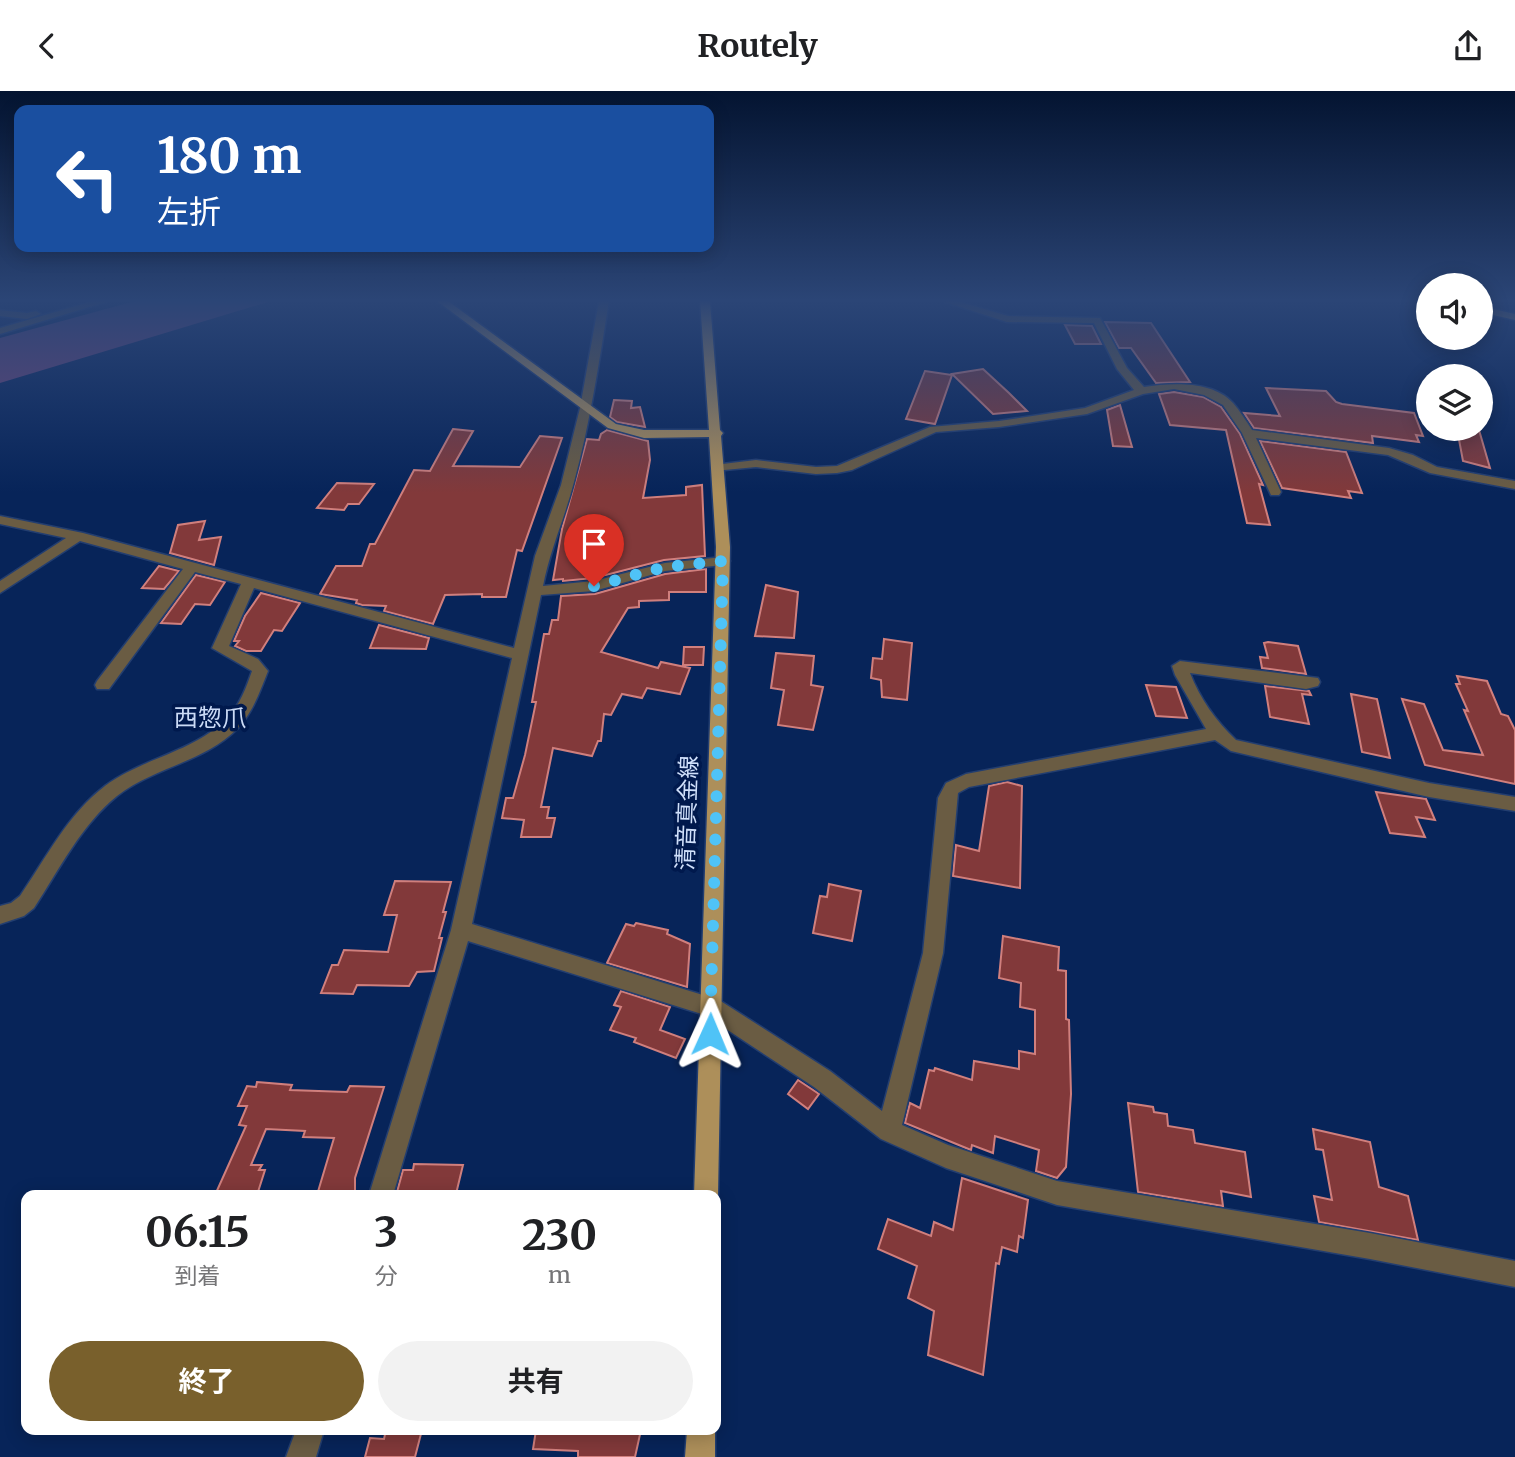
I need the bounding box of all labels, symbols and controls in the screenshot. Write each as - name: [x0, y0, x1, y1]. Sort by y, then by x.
- text: Routely: [697, 26, 818, 66]
- icon: back: [28, 27, 66, 65]
- icon: share: [1449, 27, 1487, 65]
- text: 180 m: [157, 125, 302, 186]
- icon: left: [42, 133, 133, 224]
- text: 左折: [157, 192, 221, 232]
- map controls: [1416, 273, 1493, 441]
- button: sound: [1416, 273, 1493, 350]
- button: layers: [1416, 364, 1493, 441]
- pin: [564, 514, 624, 586]
- icon: arrive: [575, 525, 613, 563]
- district label: 西惣爪: [174, 702, 246, 733]
- street label: 清音真金線: [670, 755, 703, 871]
- position arrow: [673, 997, 747, 1071]
- text: 06:15: [145, 1206, 250, 1258]
- text: 3: [374, 1206, 398, 1258]
- text: 230: [522, 1209, 597, 1261]
- text: m: [548, 1260, 571, 1289]
- text: 到着: [174, 1261, 220, 1290]
- text: 分: [374, 1261, 397, 1290]
- button: 終了: [49, 1341, 364, 1421]
- button: 共有: [378, 1341, 693, 1421]

